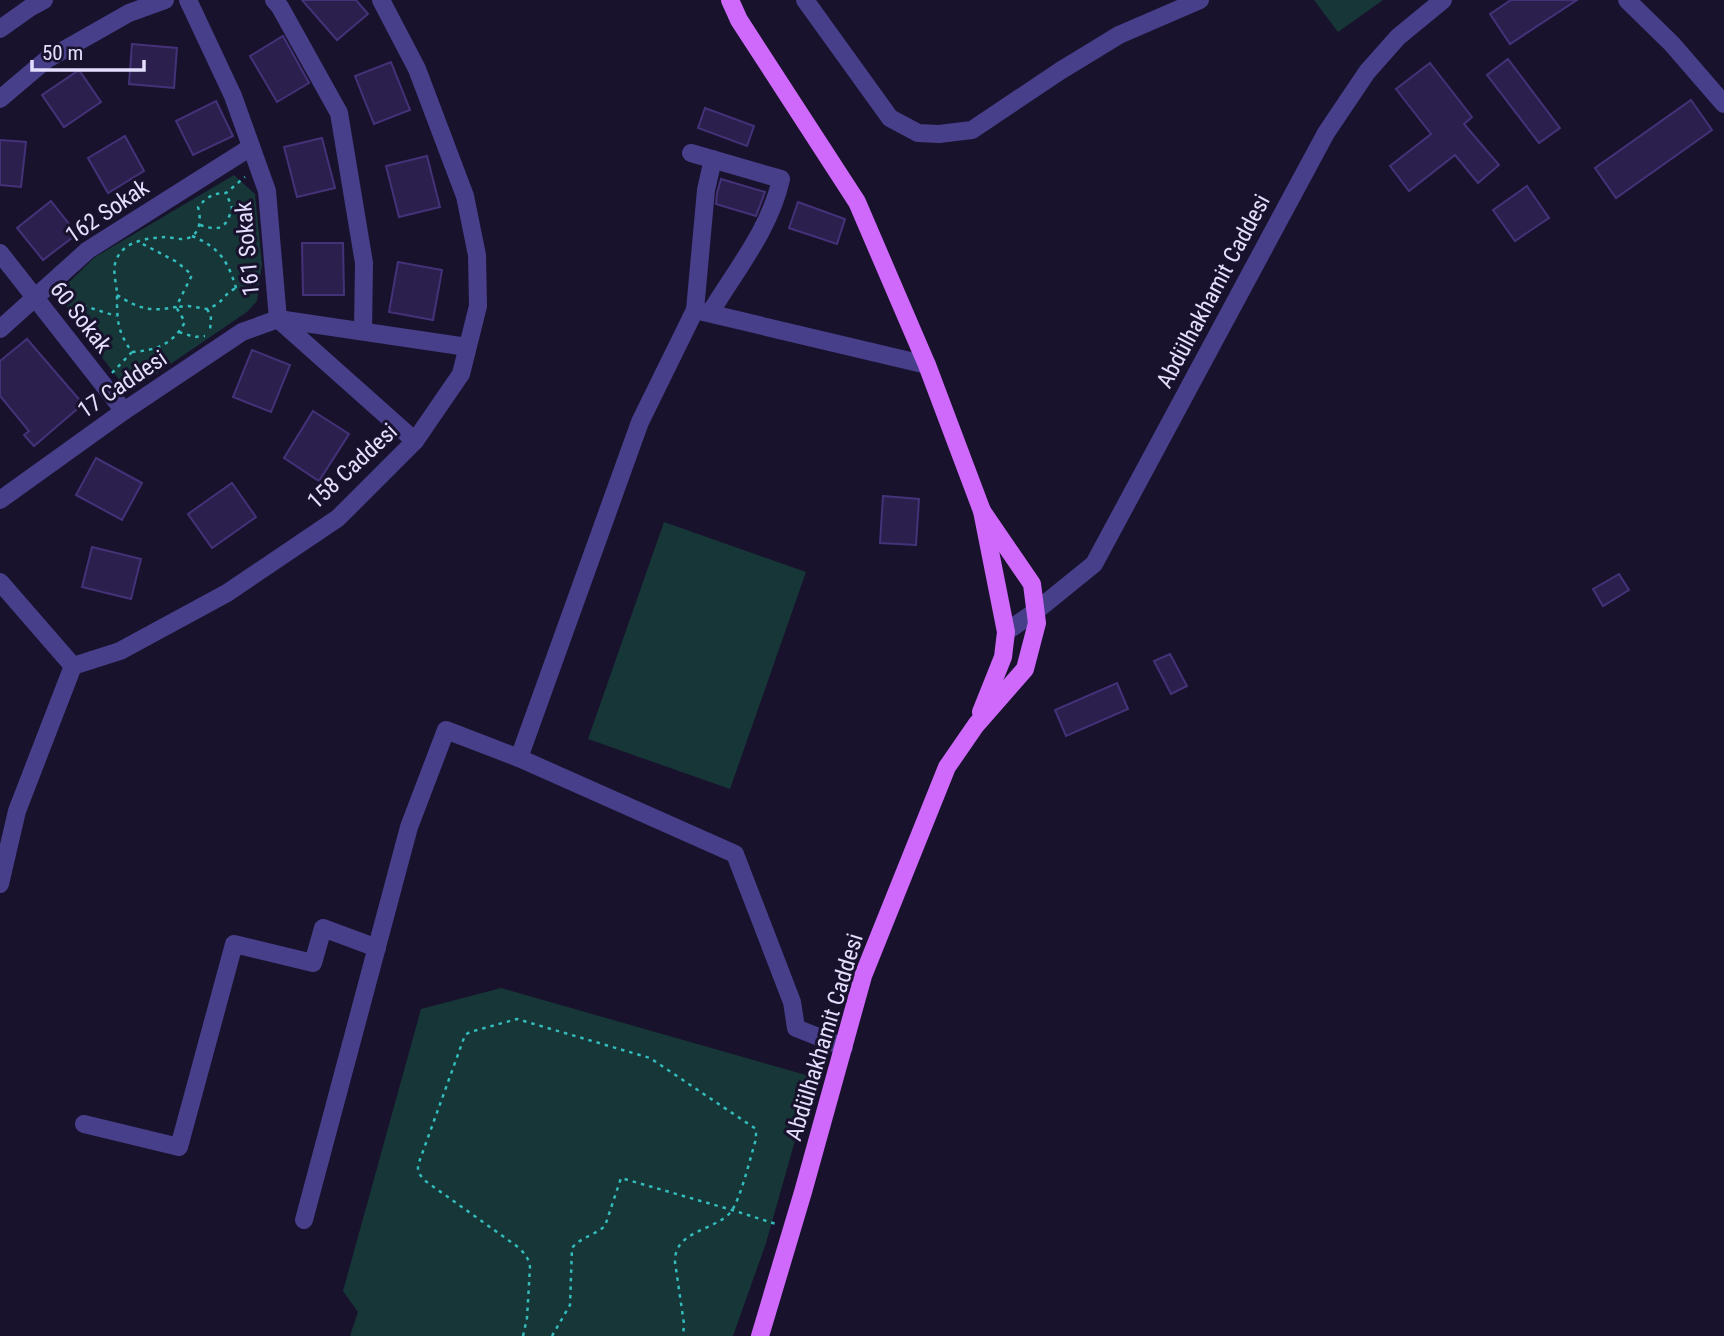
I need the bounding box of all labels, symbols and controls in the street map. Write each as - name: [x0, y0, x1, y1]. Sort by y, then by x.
- scale bar: [32, 28, 144, 72]
- text: 50 m: [42, 41, 83, 65]
- street label: 162 Sokak: [61, 173, 155, 249]
- street label: Abdülhakhamit Caddesi: [1151, 190, 1276, 393]
- street label: 161 Sokak: [230, 200, 265, 297]
- street label: 60 Sokak: [44, 276, 117, 359]
- street label: 17 Caddesi: [73, 345, 172, 424]
- street label: 158 Caddesi: [302, 418, 403, 515]
- street label: Abdülhakhamit Caddesi: [780, 930, 869, 1144]

